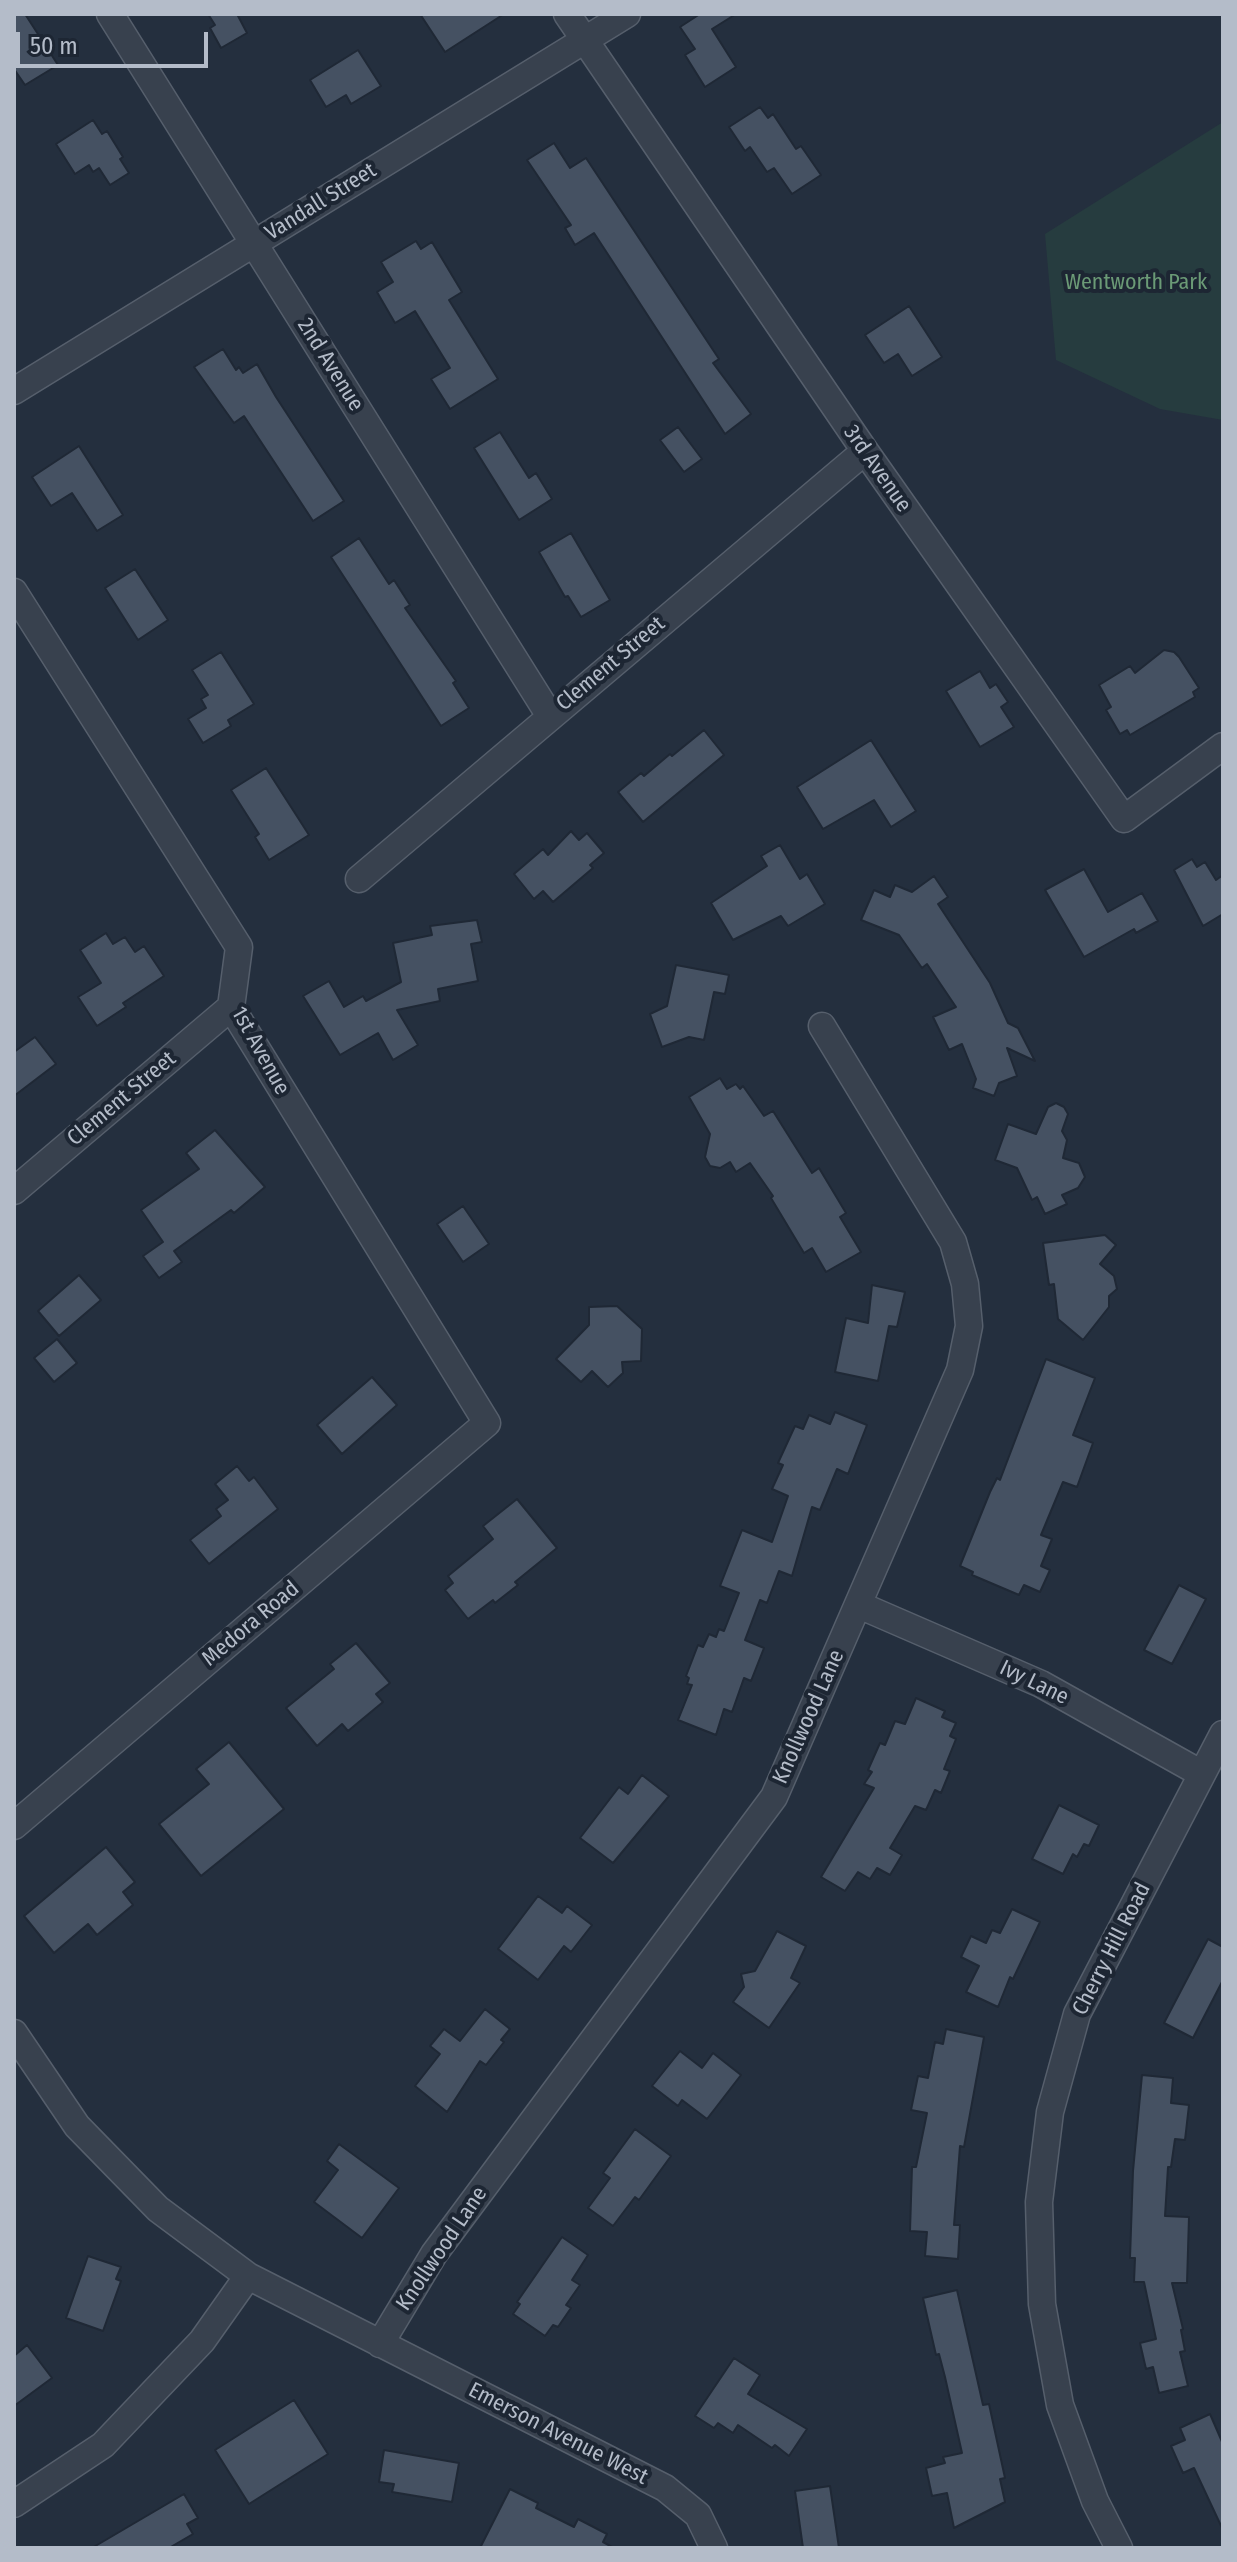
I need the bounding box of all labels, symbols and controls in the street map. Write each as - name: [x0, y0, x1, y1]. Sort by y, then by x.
- scale bar: [20, 16, 212, 66]
- text: 50 m: [30, 32, 78, 60]
- street label: Vandall Street: [261, 157, 381, 247]
- park label: Wentworth Park: [1065, 270, 1207, 296]
- street label: 2nd Avenue: [291, 314, 369, 416]
- street label: 3rd Avenue: [837, 420, 917, 518]
- street label: Clement Street: [551, 611, 671, 717]
- street label: 1st Avenue: [225, 1002, 295, 1100]
- street label: Clement Street: [62, 1046, 182, 1152]
- street label: Medora Road: [197, 1576, 305, 1672]
- street label: Knollwood Lane: [768, 1646, 850, 1788]
- street label: Ivy Lane: [995, 1655, 1073, 1711]
- street label: Cherry Hill Road: [1067, 1878, 1157, 2020]
- street label: Knollwood Lane: [391, 2182, 493, 2316]
- street label: Emerson Avenue West: [464, 2377, 652, 2491]

